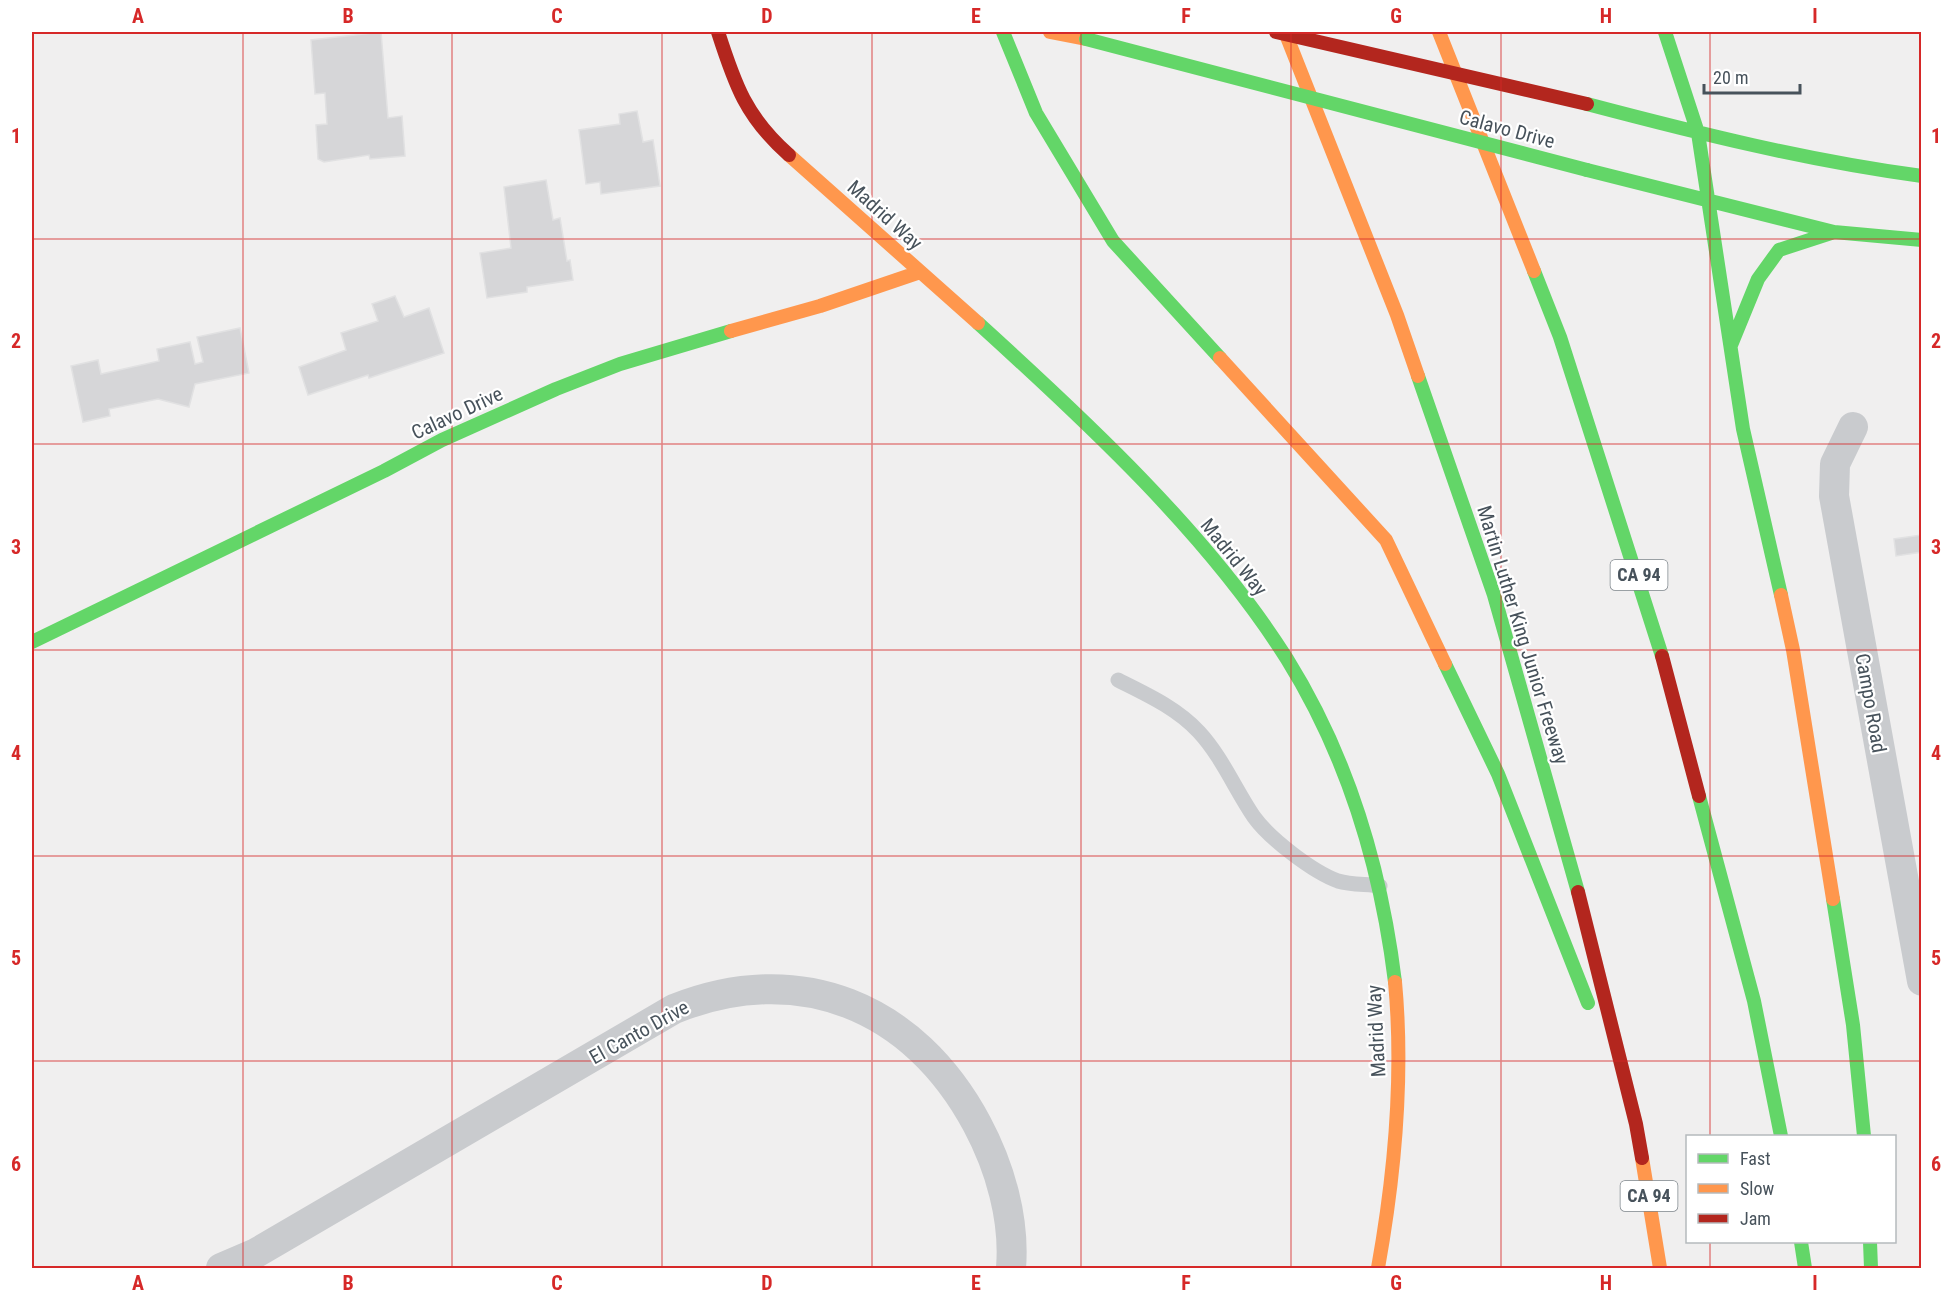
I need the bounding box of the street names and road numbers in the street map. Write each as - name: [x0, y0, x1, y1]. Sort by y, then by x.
- street label: Calavo Drive: [1457, 105, 1557, 153]
- street label: Madrid Way: [843, 175, 927, 255]
- street label: Calavo Drive: [408, 381, 506, 445]
- street label: Martin Luther King Junior Freeway: [1472, 503, 1574, 767]
- street label: Madrid Way: [1196, 514, 1272, 600]
- road number: CA 94: [1610, 560, 1668, 590]
- street label: Campo Road: [1850, 651, 1892, 755]
- street label: Madrid Way: [1362, 984, 1390, 1078]
- street label: El Canto Drive: [585, 995, 693, 1069]
- road number: CA 94: [1620, 1181, 1678, 1211]

